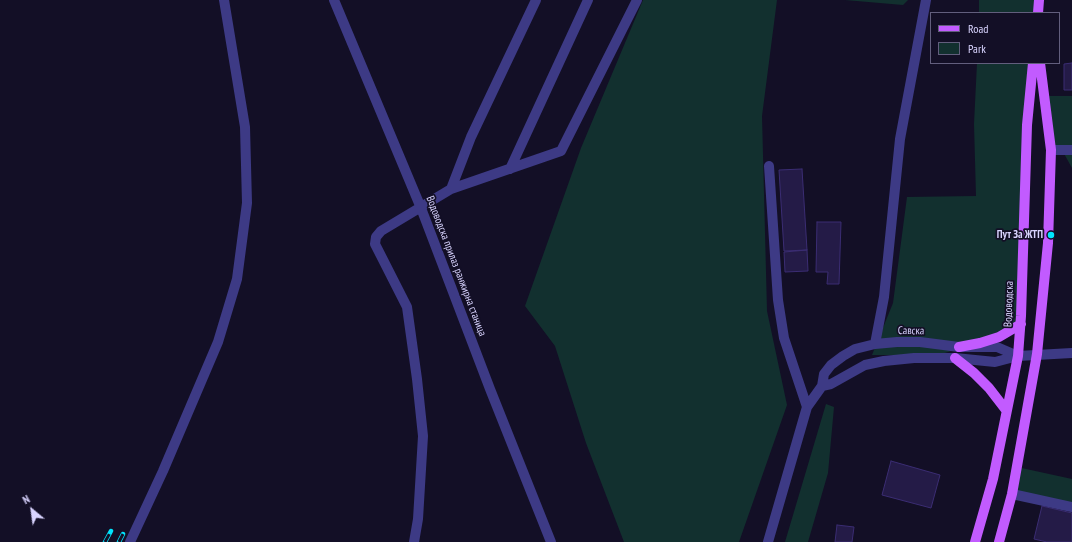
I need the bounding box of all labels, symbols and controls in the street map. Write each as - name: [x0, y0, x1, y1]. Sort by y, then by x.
- legend: [930, 12, 1060, 64]
- text: Road: [968, 21, 988, 36]
- text: Park: [968, 41, 986, 56]
- street label: Водоводска прилаз ранжирна станица: [423, 194, 489, 338]
- place label: Пут За ЖТП: [997, 228, 1043, 242]
- marker: Пут За ЖТП: [1046, 230, 1056, 240]
- street label: Водоводска: [1002, 281, 1016, 327]
- street label: Савска: [898, 324, 924, 338]
- north arrow: [12, 490, 52, 530]
- text: N: [20, 492, 32, 507]

